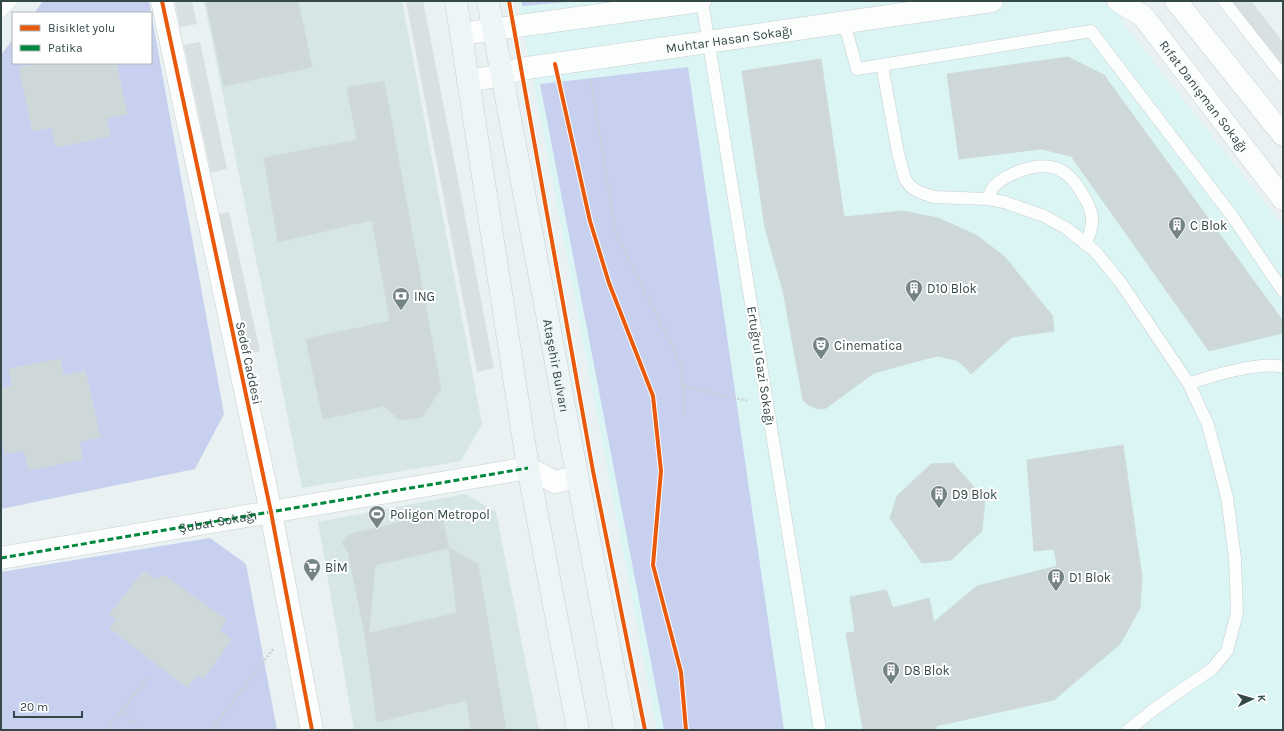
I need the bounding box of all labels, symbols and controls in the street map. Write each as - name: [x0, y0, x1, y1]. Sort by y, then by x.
- legend: [12, 12, 152, 64]
- text: Bisiklet yolu: [48, 21, 115, 35]
- street label: Muhtar Hasan Sokağı: [665, 22, 794, 55]
- street label: Rıfat Danışman Sokağı: [1157, 37, 1252, 155]
- text: Patika: [48, 41, 83, 55]
- building icon: C Blok: [1167, 215, 1187, 240]
- place label: C Blok: [1190, 218, 1227, 233]
- building icon: D10 Blok: [904, 278, 924, 303]
- place label: D10 Blok: [927, 281, 977, 296]
- bank icon: ING: [391, 286, 411, 311]
- place label: ING: [414, 289, 435, 304]
- street label: Ertuğrul Gazi Sokağı: [744, 305, 778, 427]
- street label: Ataşehir Bulvarı: [540, 318, 573, 413]
- street label: Sedef Caddesi: [233, 320, 265, 406]
- theatre icon: Cinematica: [811, 335, 831, 360]
- place label: Cinematica: [834, 338, 902, 353]
- building icon: D9 Blok: [929, 484, 949, 509]
- place label: D9 Blok: [952, 487, 997, 502]
- sports icon: Poligon Metropol: [367, 504, 387, 529]
- street label: Şubat Sokağı: [178, 507, 258, 535]
- place label: Poligon Metropol: [390, 507, 490, 522]
- supermarket icon: BİM: [302, 557, 322, 582]
- place label: BİM: [325, 560, 348, 575]
- building icon: D1 Blok: [1046, 567, 1066, 592]
- place label: D1 Blok: [1069, 570, 1111, 585]
- building icon: D8 Blok: [881, 660, 901, 685]
- place label: D8 Blok: [904, 663, 950, 678]
- north arrow: [1232, 679, 1272, 719]
- scale bar: [14, 693, 82, 719]
- text: K: [1255, 694, 1268, 703]
- text: 20 m: [20, 700, 48, 714]

